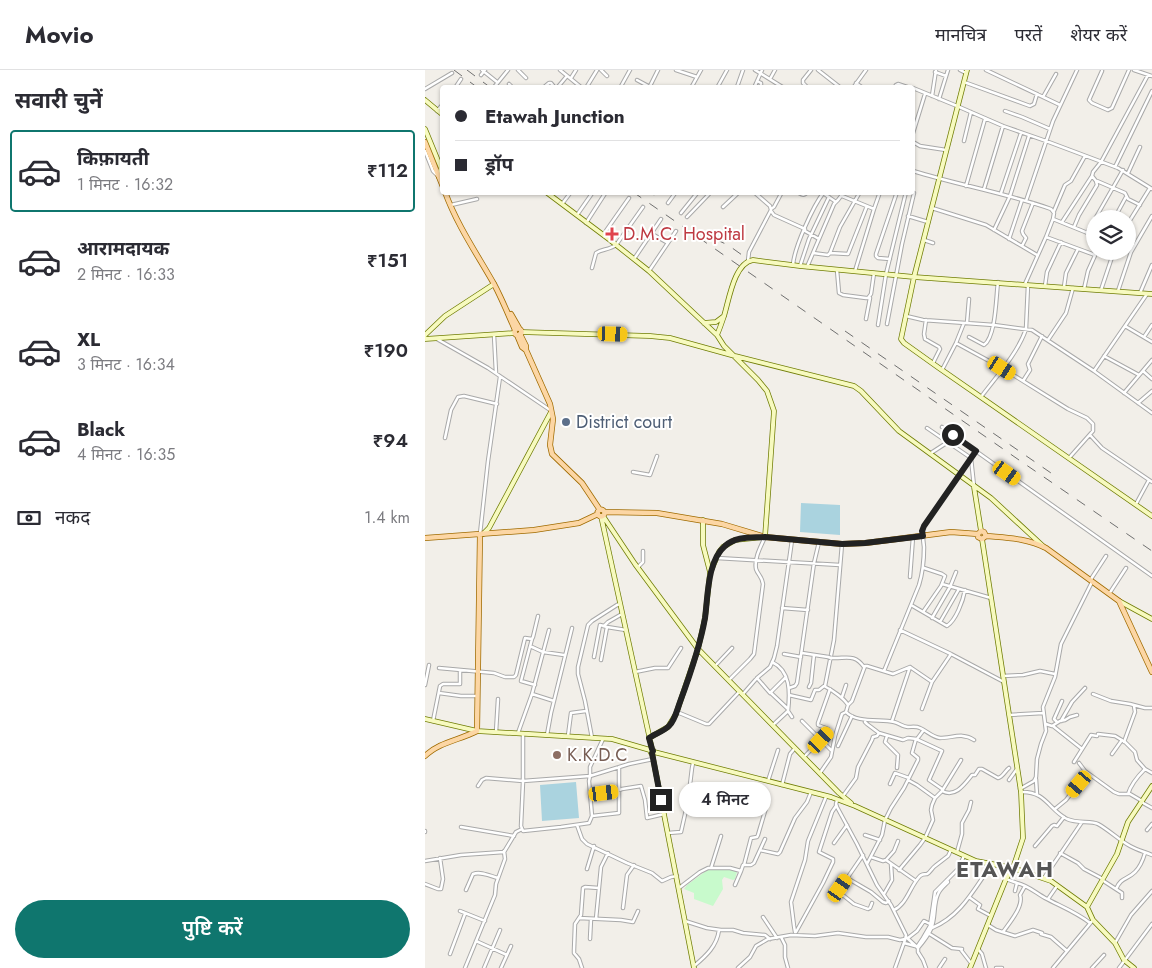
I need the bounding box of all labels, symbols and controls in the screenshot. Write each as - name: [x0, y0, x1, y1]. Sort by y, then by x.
- text: Movio: [25, 17, 94, 52]
- text: मानचित्र: [935, 22, 987, 48]
- text: परतें: [1015, 22, 1042, 48]
- text: शेयर करें: [1070, 22, 1127, 48]
- text: सवारी चुनें: [15, 84, 103, 116]
- text: Etawah Junction: [485, 103, 625, 130]
- text: किफ़ायती: [77, 145, 149, 172]
- icon: car: [17, 149, 62, 194]
- text: ड्रॉप: [485, 151, 513, 178]
- text: ₹112: [367, 157, 408, 184]
- text: 1 मिनट · 16:32: [77, 173, 173, 196]
- map controls: [1086, 210, 1136, 260]
- button: layers: [1086, 210, 1136, 260]
- place label: D.M.C. Hospital: [623, 221, 745, 247]
- marker: D.M.C. Hospital: [605, 227, 619, 241]
- text: आरामदायक: [77, 235, 169, 262]
- icon: car: [17, 239, 62, 284]
- text: ₹151: [367, 247, 408, 274]
- text: 2 मिनट · 16:33: [77, 263, 175, 286]
- text: XL: [77, 326, 100, 353]
- car: [597, 326, 628, 342]
- icon: car: [17, 329, 62, 374]
- text: ₹190: [364, 337, 408, 364]
- text: 3 मिनट · 16:34: [77, 353, 175, 376]
- car: [985, 354, 1018, 382]
- place label: District court: [576, 409, 673, 435]
- text: Black: [77, 416, 125, 443]
- marker: District court: [560, 416, 572, 428]
- icon: car: [17, 419, 62, 464]
- route start: [942, 424, 964, 446]
- text: ₹94: [373, 427, 408, 454]
- text: 4 मिनट · 16:35: [77, 443, 175, 466]
- car: [990, 458, 1023, 488]
- icon: cash: [15, 504, 43, 532]
- text: नकद: [55, 504, 90, 531]
- text: 1.4 km: [364, 506, 410, 529]
- car: [805, 724, 836, 756]
- place label: K.K.D.C: [567, 742, 628, 768]
- marker: K.K.D.C: [551, 749, 563, 761]
- car: [1063, 768, 1094, 800]
- callout: 4 मिनट: [679, 782, 771, 818]
- car: [588, 784, 619, 802]
- text: 4 मिनट: [701, 788, 749, 811]
- route end: [650, 789, 672, 811]
- district label: ETAWAH: [956, 853, 1054, 885]
- car: [825, 871, 854, 905]
- button: पुष्टि करें: [15, 900, 410, 958]

